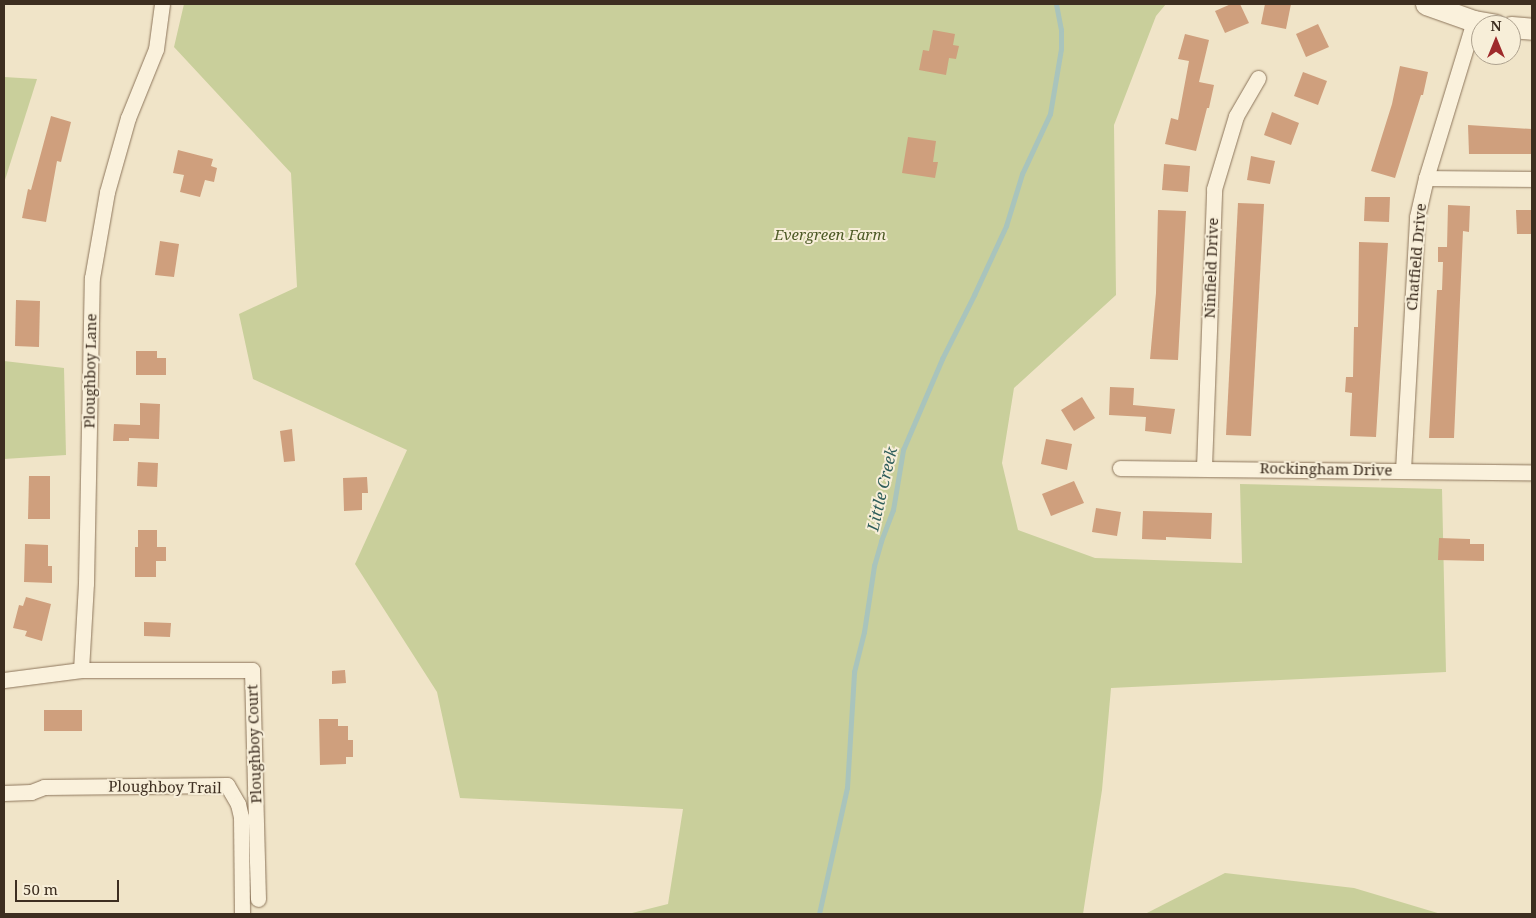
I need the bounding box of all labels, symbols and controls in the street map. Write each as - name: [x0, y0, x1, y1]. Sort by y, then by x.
- north arrow: [1471, 15, 1521, 65]
- text: N: [1490, 16, 1502, 35]
- street label: Chatfield Drive: [1402, 203, 1430, 311]
- street label: Ninfield Drive: [1200, 217, 1222, 319]
- park label: Evergreen Farm: [774, 226, 886, 244]
- street label: Ploughboy Lane: [80, 313, 100, 429]
- water label: Little Creek: [863, 445, 901, 533]
- street label: Rockingham Drive: [1259, 459, 1393, 479]
- street label: Ploughboy Court: [243, 684, 265, 804]
- street label: Ploughboy Trail: [108, 777, 222, 797]
- scale bar: [18, 870, 121, 902]
- text: 50 m: [23, 879, 58, 899]

